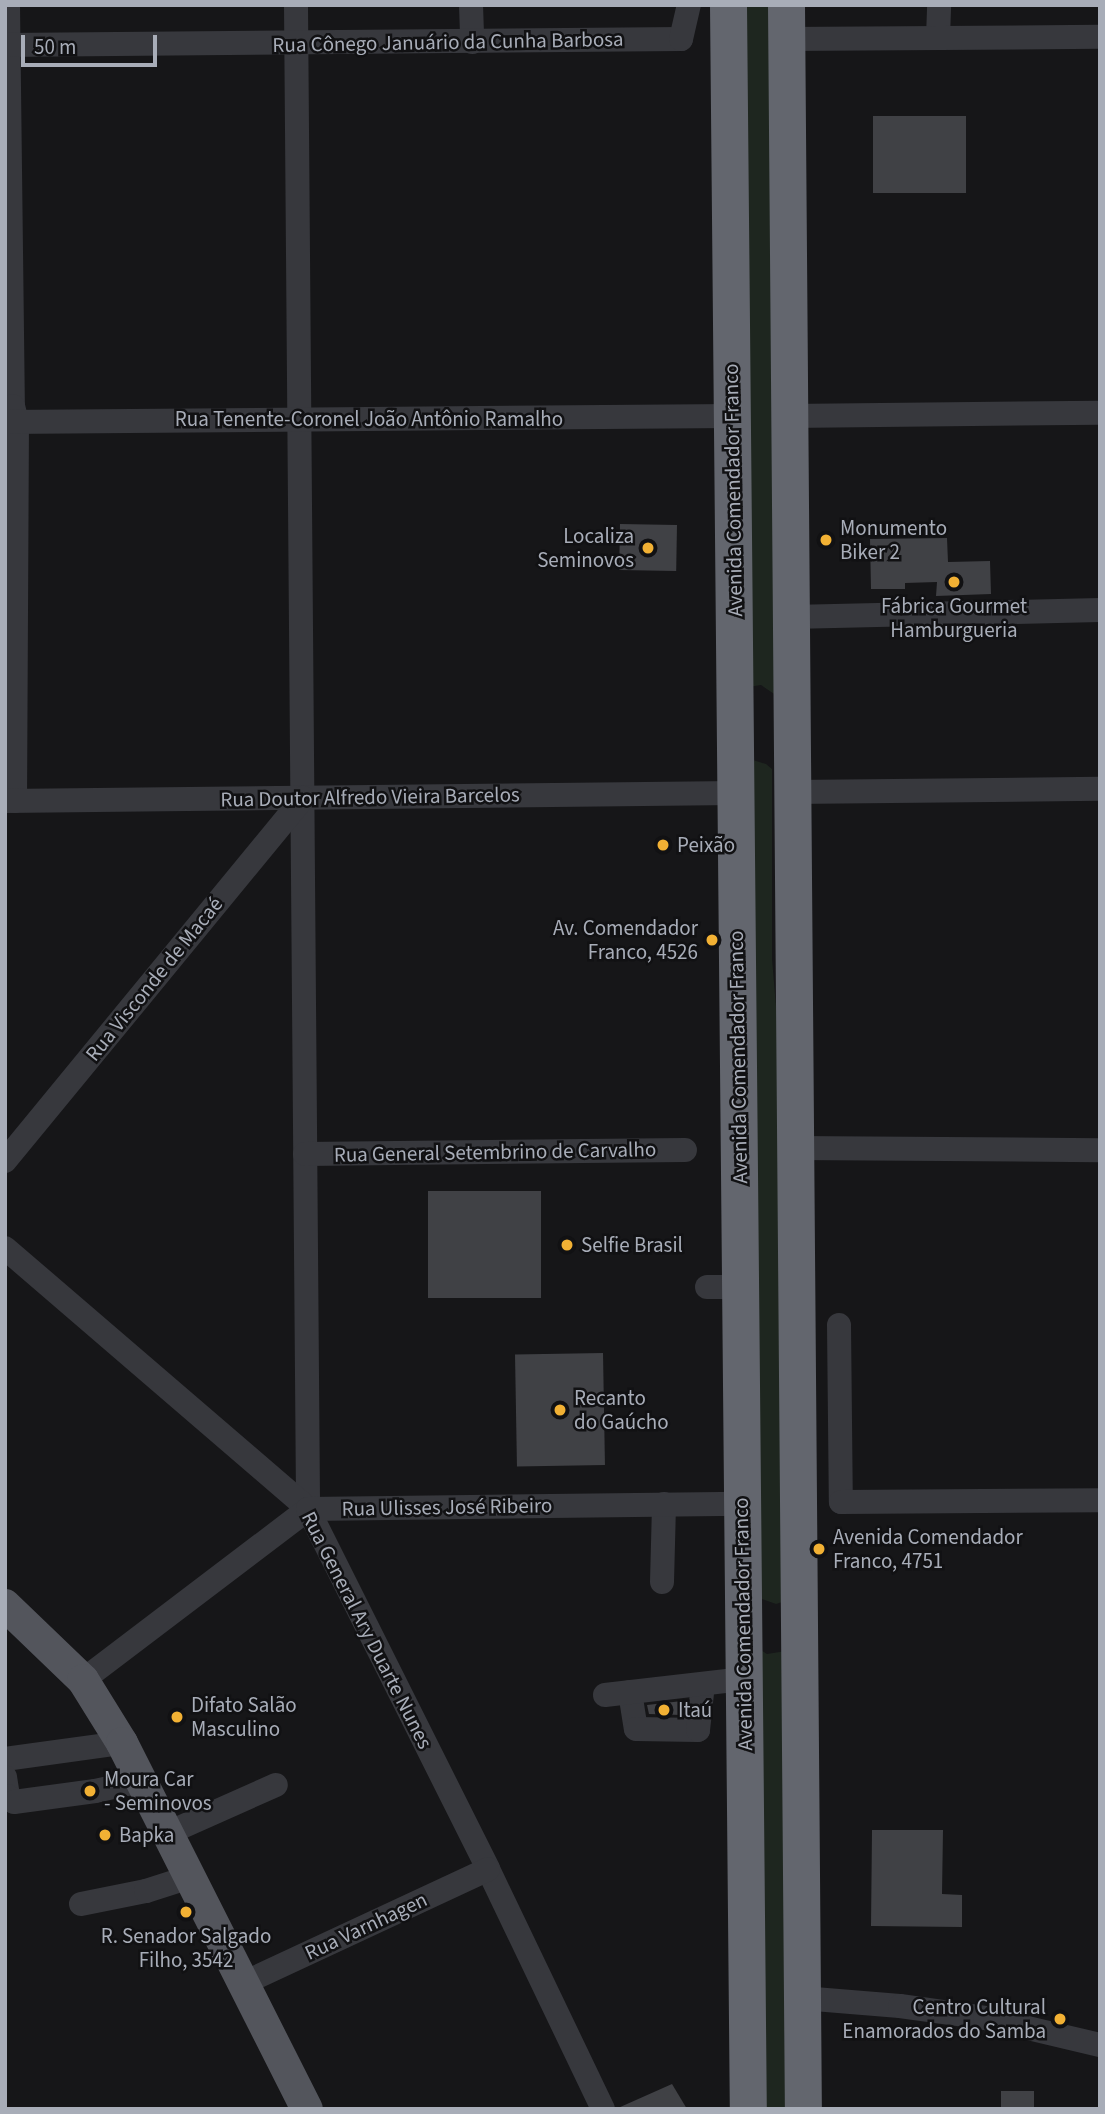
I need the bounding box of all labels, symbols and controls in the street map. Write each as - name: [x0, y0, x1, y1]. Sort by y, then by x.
- scale bar: [24, 21, 161, 65]
- street label: Rua Cônego Januário da Cunha Barbosa: [272, 26, 624, 58]
- text: 50 m: [34, 32, 76, 62]
- street label: Avenida Comendador Franco: [718, 363, 748, 617]
- street label: Rua Tenente-Coronel João Antônio Ramalho: [175, 406, 563, 432]
- place label: Monumento Biker 2: [840, 515, 947, 565]
- place label: Localiza Seminovos: [537, 523, 634, 573]
- marker: Monumento Biker 2: [818, 532, 834, 548]
- marker: Localiza Seminovos: [640, 540, 656, 556]
- marker: Fábrica Gourmet Hamburgueria: [946, 574, 962, 590]
- place label: Fábrica Gourmet Hamburgueria: [881, 593, 1027, 643]
- street label: Rua Doutor Alfredo Vieira Barcelos: [220, 782, 520, 812]
- place label: Peixão: [677, 832, 735, 858]
- marker: Peixão: [655, 837, 671, 853]
- street label: Rua Visconde de Macaé: [80, 892, 228, 1066]
- place label: Av. Comendador Franco, 4526: [553, 915, 698, 965]
- street label: Avenida Comendador Franco: [723, 930, 753, 1184]
- marker: Av. Comendador Franco, 4526: [704, 932, 720, 948]
- street label: Rua General Setembrino de Carvalho: [334, 1137, 656, 1167]
- place label: Selfie Brasil: [581, 1232, 683, 1258]
- marker: Selfie Brasil: [559, 1237, 575, 1253]
- place label: Recanto do Gaúcho: [574, 1385, 669, 1435]
- marker: Recanto do Gaúcho: [552, 1402, 568, 1418]
- street label: Rua Ulisses José Ribeiro: [341, 1493, 553, 1521]
- street label: Avenida Comendador Franco: [728, 1497, 758, 1751]
- street label: Rua General Ary Duarte Nunes: [296, 1507, 438, 1753]
- place label: Avenida Comendador Franco, 4751: [833, 1524, 1023, 1574]
- marker: Avenida Comendador Franco, 4751: [811, 1541, 827, 1557]
- place label: Difato Salão Masculino: [191, 1692, 297, 1742]
- place label: Itaú: [678, 1697, 712, 1723]
- marker: Itaú: [656, 1702, 672, 1718]
- marker: Difato Salão Masculino: [169, 1709, 185, 1725]
- place label: Moura Car - Seminovos: [104, 1766, 212, 1816]
- marker: Moura Car - Seminovos: [82, 1783, 98, 1799]
- place label: Bapka: [119, 1822, 174, 1848]
- marker: Bapka: [97, 1827, 113, 1843]
- street label: Rua Varnhagen: [301, 1887, 431, 1965]
- marker: R. Senador Salgado Filho, 3542: [178, 1904, 194, 1920]
- place label: R. Senador Salgado Filho, 3542: [101, 1923, 271, 1973]
- place label: Centro Cultural Enamorados do Samba: [842, 1994, 1046, 2044]
- marker: Centro Cultural Enamorados do Samba: [1052, 2011, 1068, 2027]

